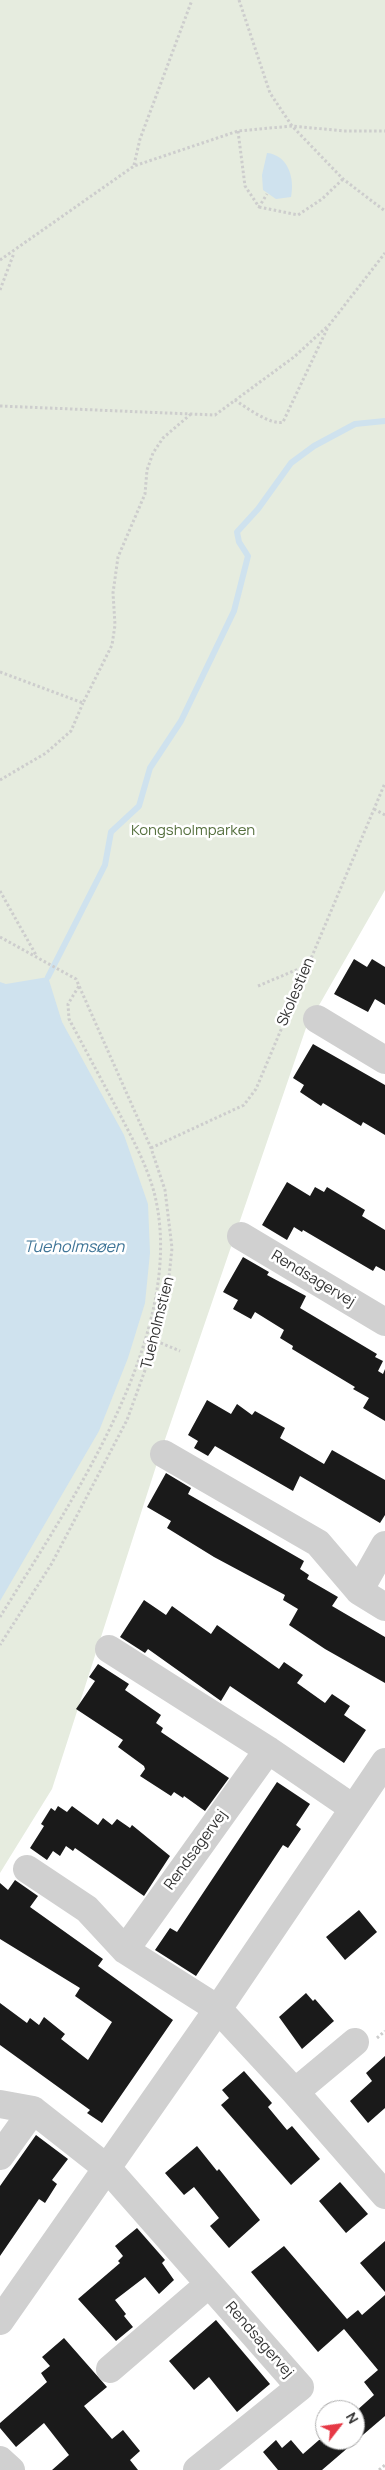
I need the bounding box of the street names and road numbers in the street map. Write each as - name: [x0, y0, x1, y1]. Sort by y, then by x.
- street label: Skolestien: [274, 955, 318, 1029]
- street label: Rendsagervej: [268, 1247, 358, 1311]
- street label: Tueholmstien: [138, 1275, 178, 1371]
- street label: Rendsagervej: [161, 1806, 231, 1894]
- street label: Rendsagervej: [221, 2298, 297, 2382]

